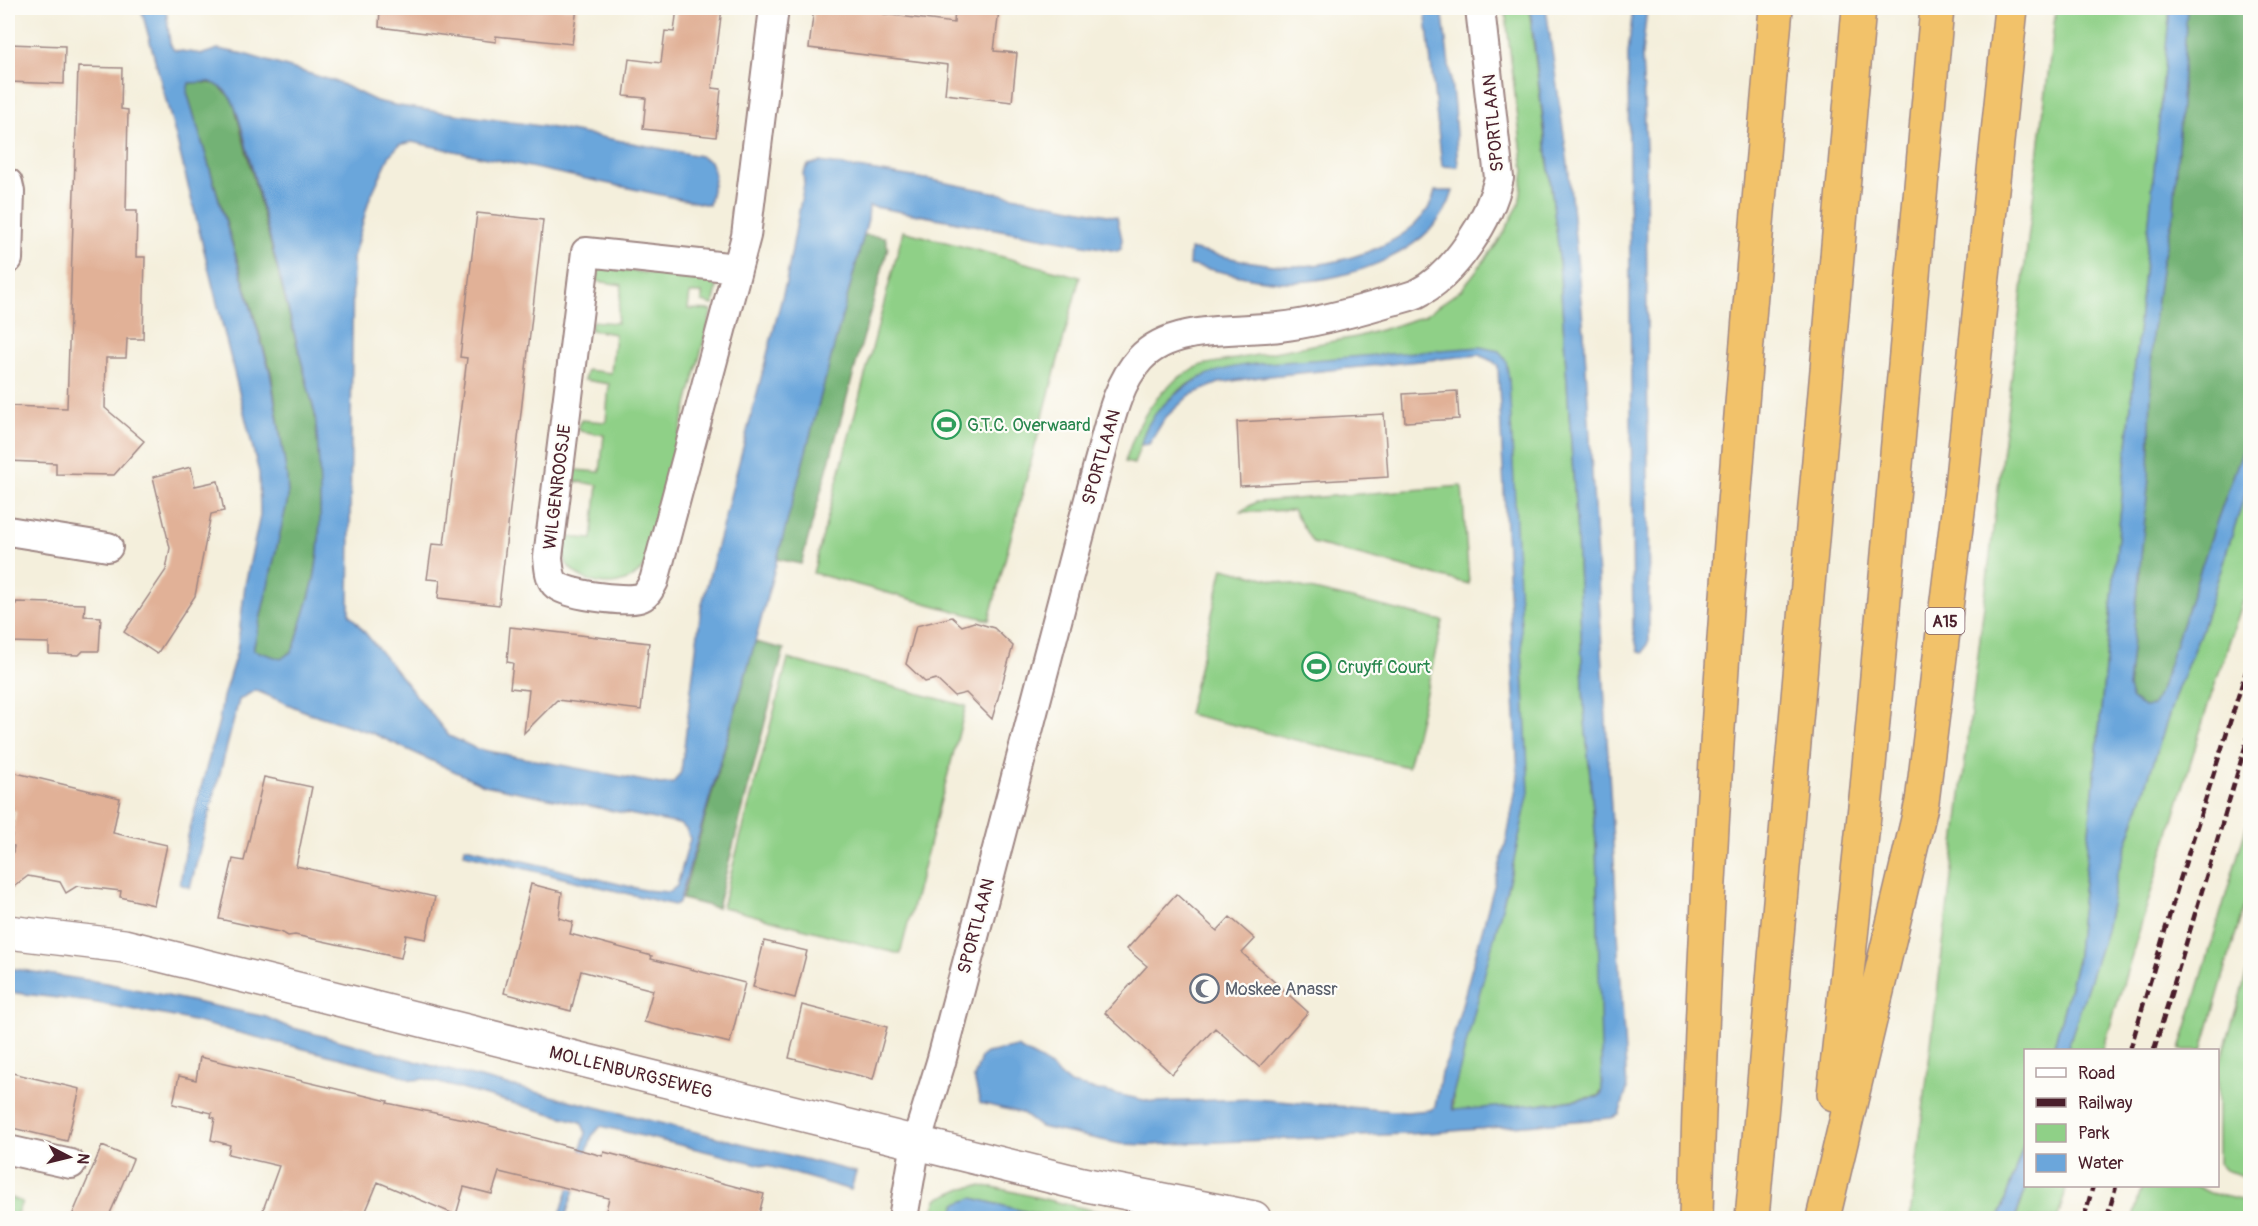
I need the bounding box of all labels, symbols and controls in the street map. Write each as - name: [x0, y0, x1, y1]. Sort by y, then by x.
- street label: SPORTLAAN: [1478, 73, 1509, 173]
- street label: SPORTLAAN: [1077, 407, 1126, 507]
- sports icon: G.T.C. Overwaard: [930, 409, 962, 441]
- place label: G.T.C. Overwaard: [967, 414, 1091, 437]
- street label: WILGENROOSJE: [538, 423, 577, 551]
- road number: A15: [1926, 608, 1964, 634]
- sports icon: Cruyff Court: [1300, 651, 1332, 683]
- place label: Cruyff Court: [1337, 656, 1431, 679]
- street label: SPORTLAAN: [953, 876, 1000, 976]
- mosque icon: Moskee Anassr: [1188, 973, 1220, 1005]
- place label: Moskee Anassr: [1225, 978, 1338, 1001]
- street label: MOLLENBURGSEWEG: [547, 1041, 715, 1104]
- legend: [2024, 1049, 2219, 1187]
- text: Road: [2078, 1062, 2115, 1085]
- text: Railway: [2078, 1092, 2133, 1115]
- text: Park: [2078, 1122, 2110, 1145]
- north arrow: [39, 1127, 99, 1187]
- text: N: [72, 1152, 93, 1165]
- text: Water: [2078, 1152, 2124, 1175]

